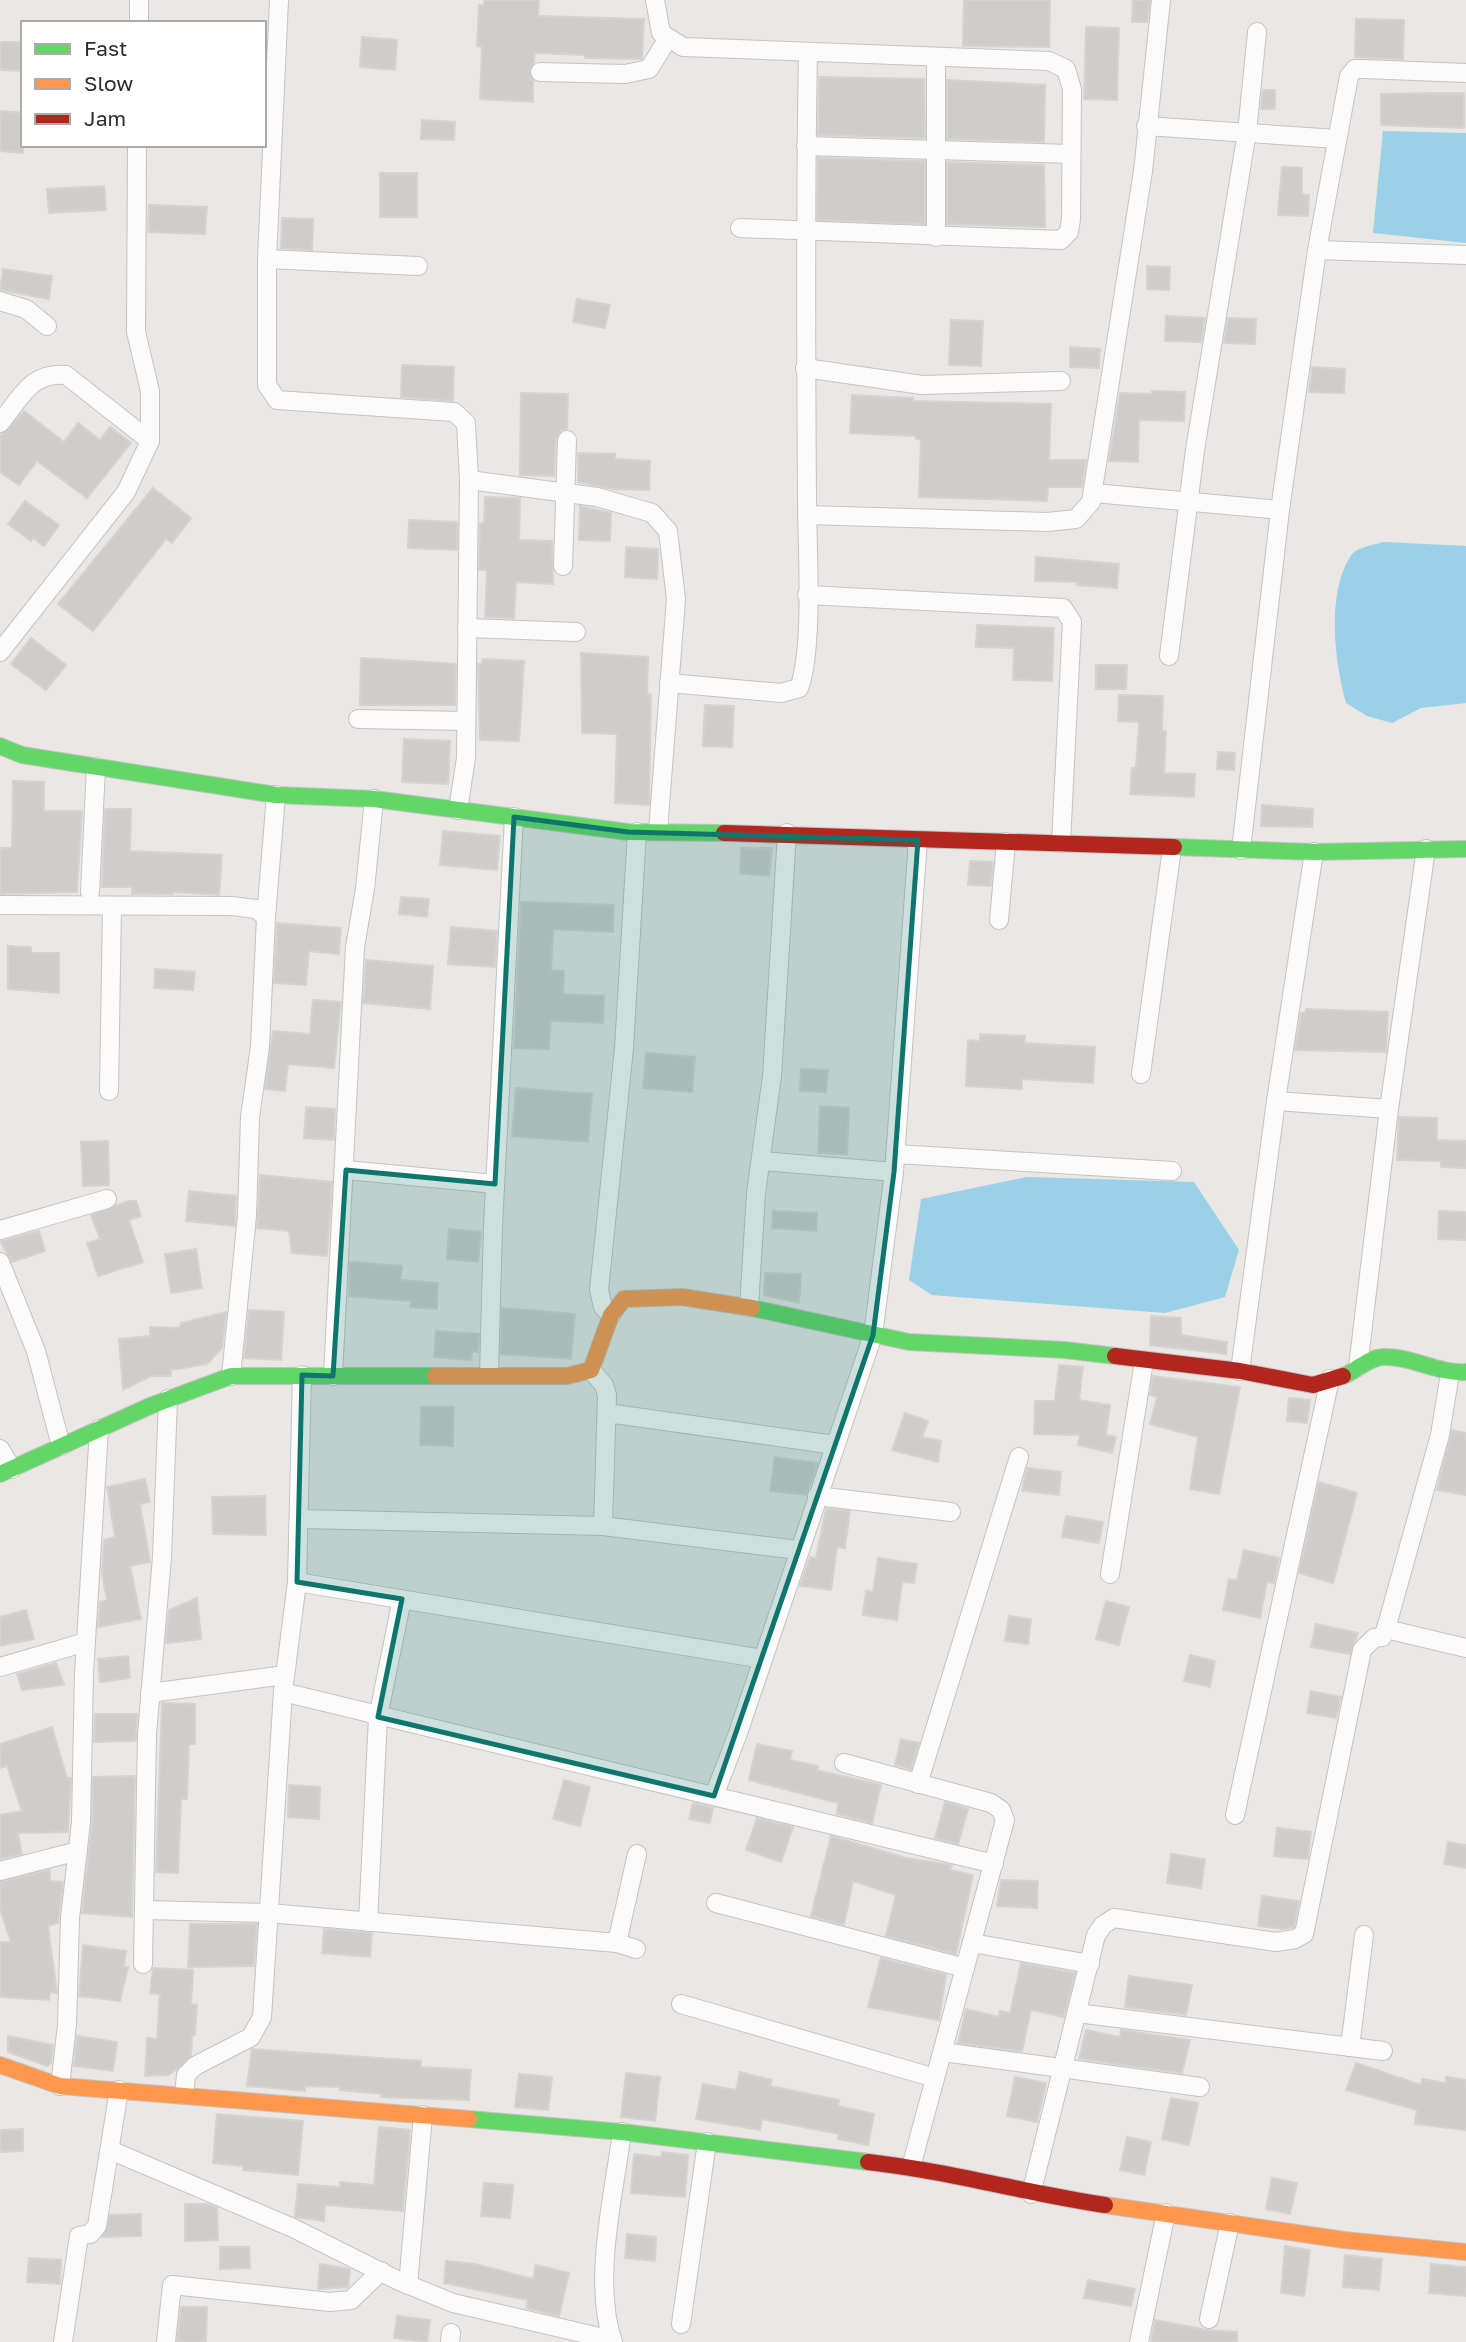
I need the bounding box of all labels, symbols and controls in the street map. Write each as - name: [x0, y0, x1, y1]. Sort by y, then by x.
- legend: [21, 21, 266, 147]
- text: Fast: [84, 35, 127, 61]
- text: Slow: [84, 70, 133, 96]
- text: Jam: [84, 105, 126, 131]

